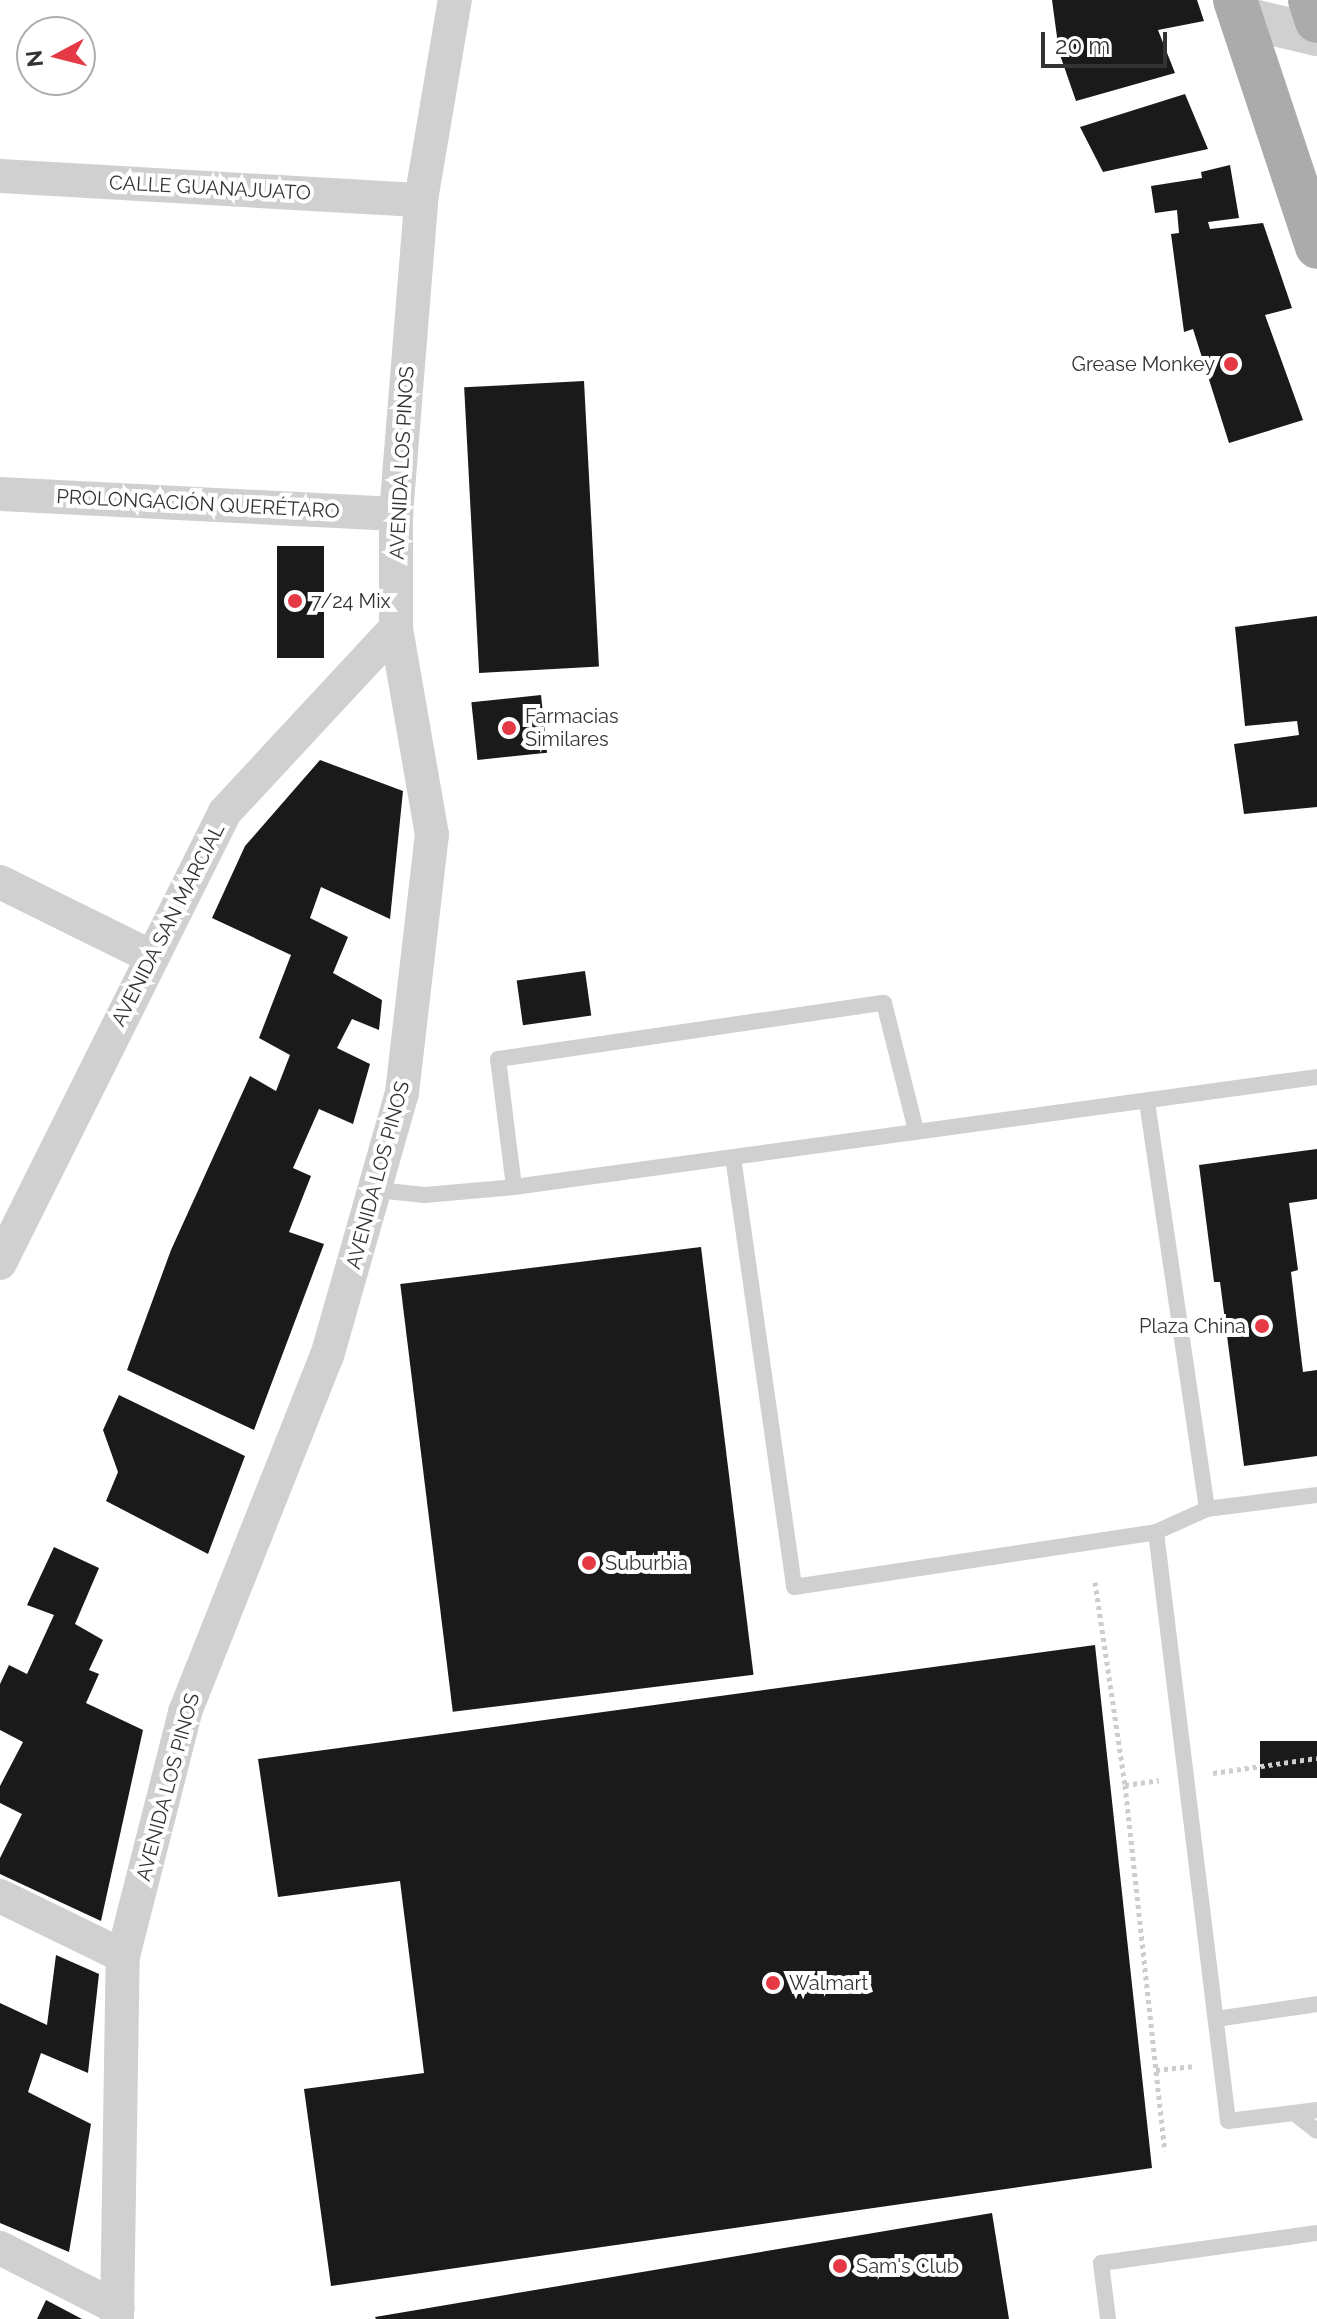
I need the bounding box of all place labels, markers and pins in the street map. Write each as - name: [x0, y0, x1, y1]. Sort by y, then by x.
- place label: Grease Monkey: [1072, 352, 1215, 376]
- marker: Grease Monkey: [1222, 355, 1240, 373]
- place label: 7/24 Mix: [311, 589, 391, 613]
- marker: 7/24 Mix: [286, 592, 304, 610]
- place label: Farmacias Similares: [525, 704, 619, 751]
- marker: Farmacias Similares: [500, 719, 518, 737]
- place label: Plaza China: [1139, 1314, 1246, 1338]
- marker: Plaza China: [1253, 1317, 1271, 1335]
- place label: Suburbia: [605, 1551, 688, 1575]
- marker: Suburbia: [580, 1554, 598, 1572]
- place label: Walmart: [789, 1971, 868, 1995]
- marker: Walmart: [764, 1974, 782, 1992]
- place label: Sam's Club: [856, 2254, 959, 2278]
- marker: Sam's Club: [831, 2257, 849, 2275]

